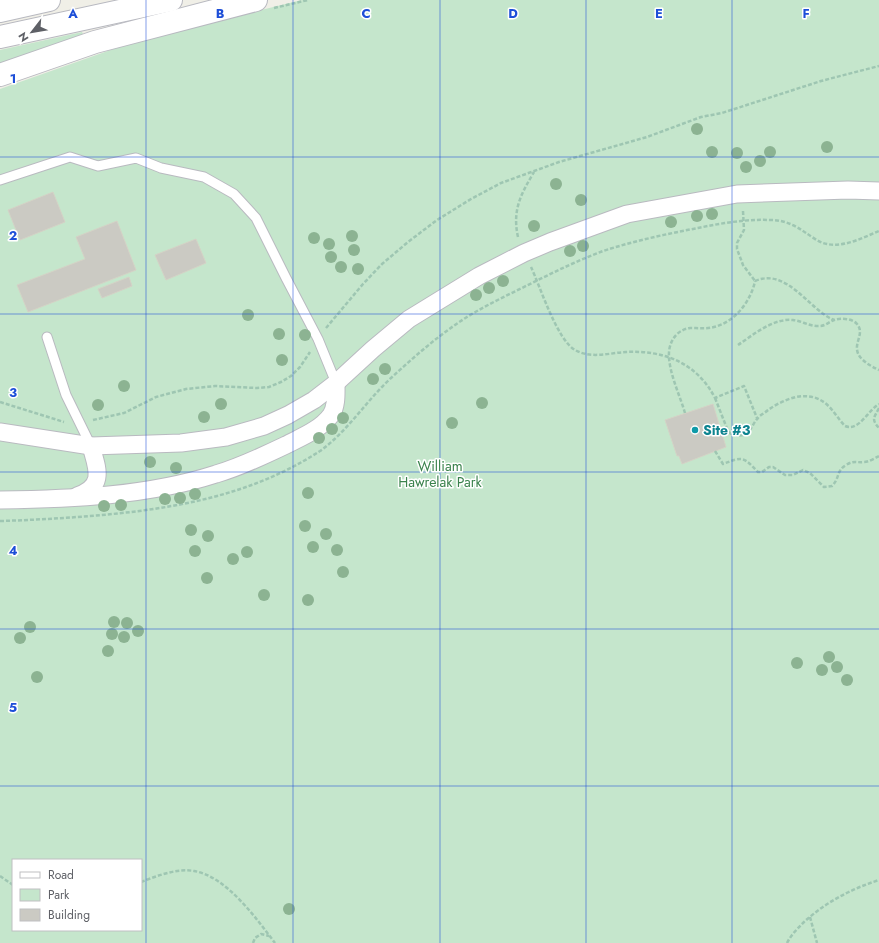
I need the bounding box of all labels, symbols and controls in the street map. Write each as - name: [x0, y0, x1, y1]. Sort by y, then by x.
- text: A: [67, 4, 78, 23]
- text: B: [216, 4, 225, 23]
- text: C: [361, 4, 371, 23]
- text: D: [508, 4, 518, 23]
- text: E: [655, 4, 663, 23]
- text: F: [802, 4, 810, 23]
- north arrow: [12, 12, 52, 52]
- text: N: [14, 29, 33, 45]
- text: 1: [10, 69, 16, 88]
- text: 2: [9, 226, 17, 245]
- text: 3: [9, 383, 17, 402]
- place label: Site #3: [703, 420, 751, 440]
- marker: Site #3: [690, 425, 700, 435]
- park label: William Hawrelak Park: [398, 456, 482, 492]
- text: 4: [8, 541, 18, 560]
- text: 5: [9, 698, 17, 717]
- legend: [12, 859, 142, 931]
- text: Road: [48, 866, 74, 884]
- text: Park: [48, 886, 70, 904]
- text: Building: [48, 906, 90, 924]

